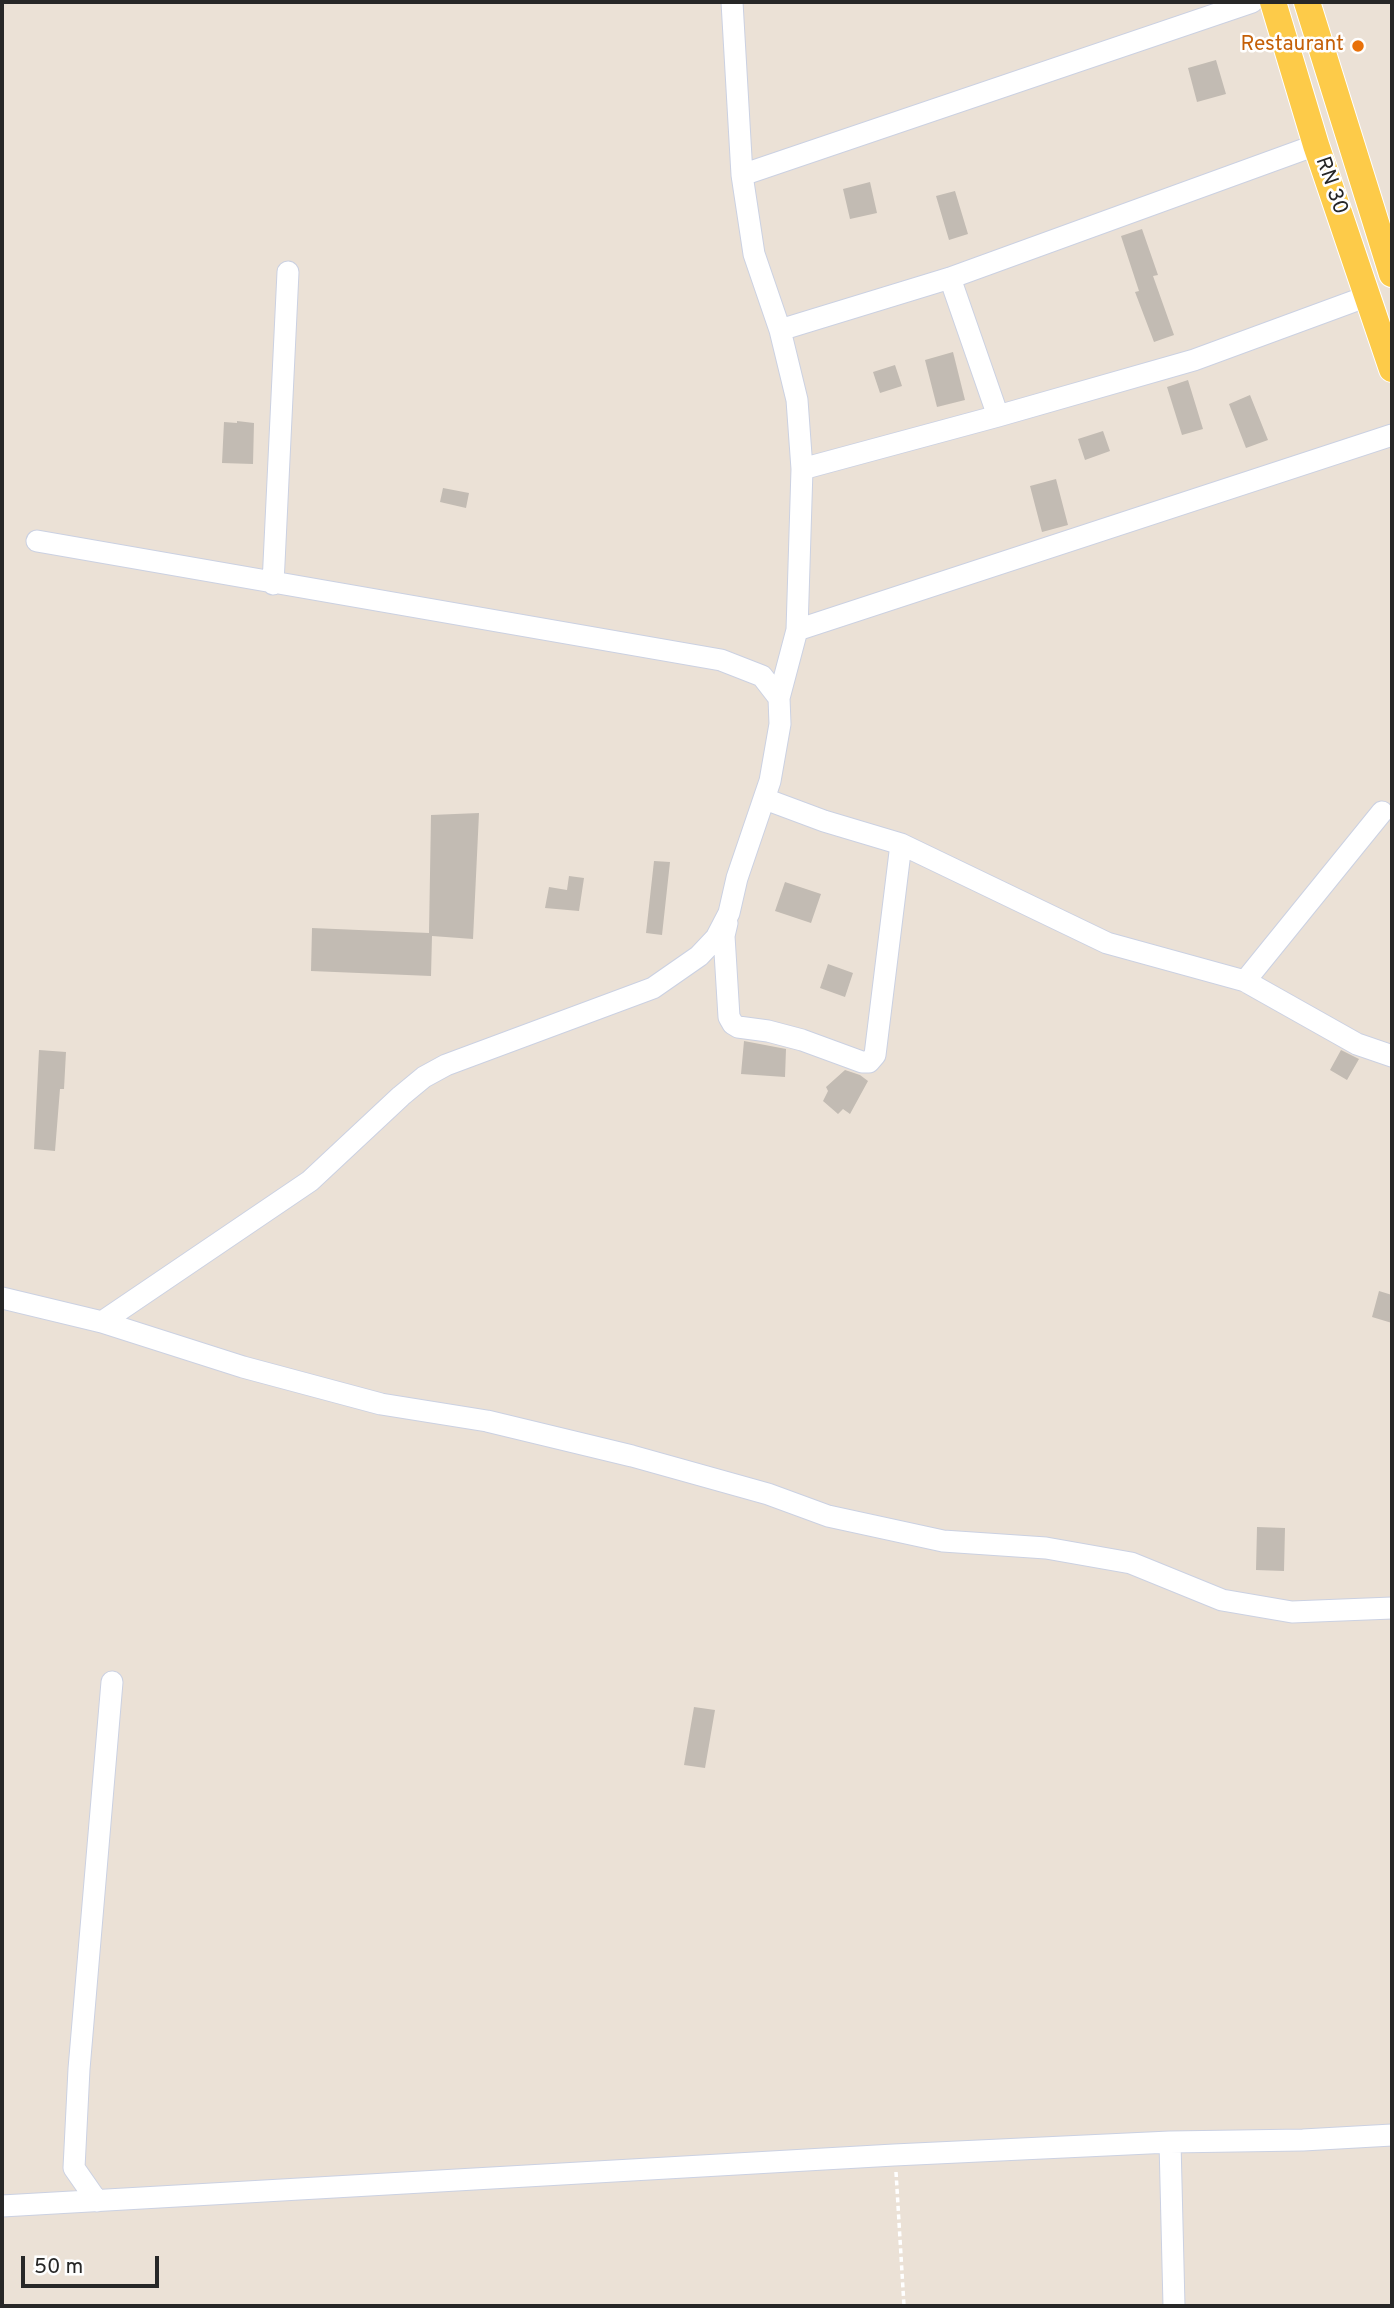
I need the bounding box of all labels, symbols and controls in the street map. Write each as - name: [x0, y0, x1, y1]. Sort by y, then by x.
- place label: Restaurant: [1241, 33, 1344, 59]
- marker: Restaurant: [1350, 38, 1366, 54]
- street label: RN 30: [1308, 154, 1352, 218]
- scale bar: [24, 2242, 163, 2286]
- text: 50 m: [34, 2254, 83, 2281]

